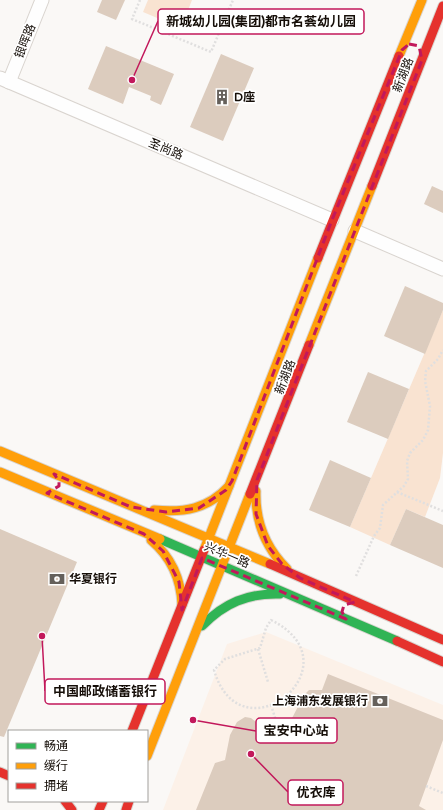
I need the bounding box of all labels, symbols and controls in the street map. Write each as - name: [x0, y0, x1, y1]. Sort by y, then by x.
- callout: 新城幼儿园(集团)都市名荟幼儿园: [158, 9, 364, 34]
- text: 新城幼儿园(集团)都市名荟幼儿园: [166, 14, 356, 30]
- street label: 银晖路: [12, 22, 38, 60]
- street label: 新湖路: [390, 56, 416, 94]
- building icon: D座: [213, 88, 231, 106]
- place label: D座: [234, 90, 255, 104]
- street label: 圣尚路: [147, 136, 185, 162]
- street label: 新湖路: [272, 358, 298, 396]
- street label: 兴华一路: [202, 539, 252, 571]
- bank icon: 华夏银行: [48, 570, 66, 588]
- place label: 华夏银行: [69, 572, 117, 586]
- callout: 中国邮政储蓄银行: [45, 679, 165, 704]
- text: 中国邮政储蓄银行: [53, 684, 157, 700]
- bank icon: 上海浦东发展银行: [371, 692, 389, 710]
- place label: 上海浦东发展银行: [272, 694, 368, 708]
- callout: 宝安中心站: [256, 718, 337, 743]
- text: 宝安中心站: [263, 723, 329, 739]
- legend: [8, 730, 148, 802]
- text: 畅通: [44, 739, 68, 753]
- text: 缓行: [44, 759, 68, 773]
- text: 拥堵: [44, 779, 68, 793]
- callout: 优衣库: [288, 780, 343, 805]
- text: 优衣库: [296, 785, 336, 801]

